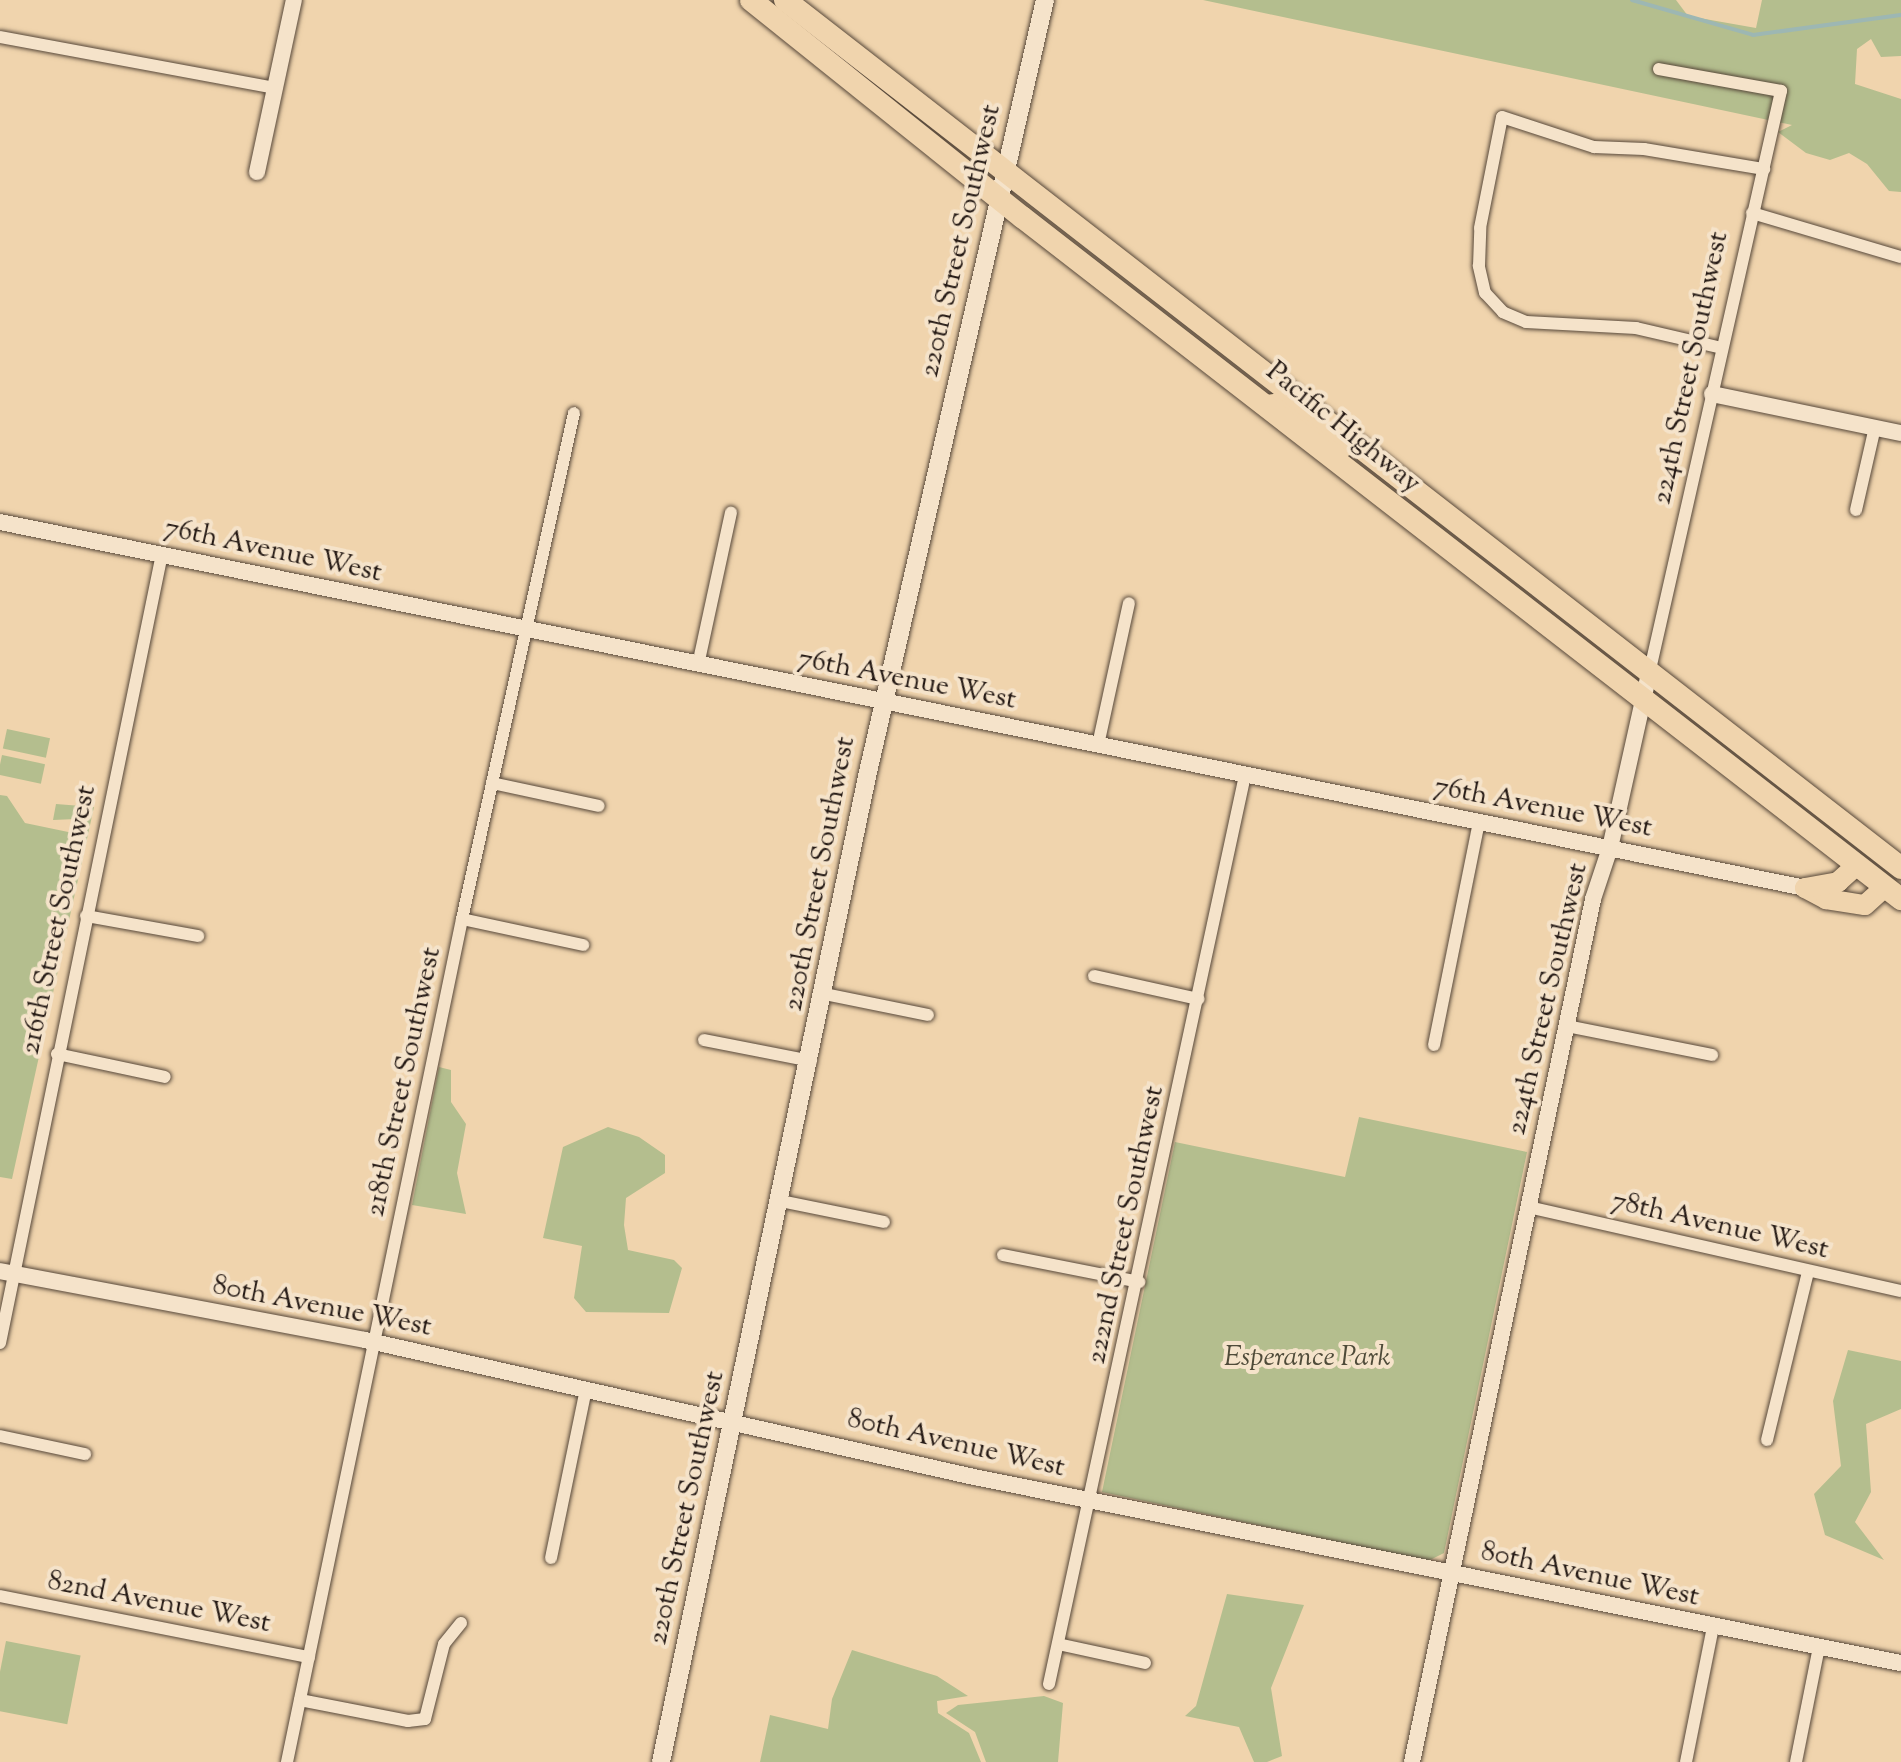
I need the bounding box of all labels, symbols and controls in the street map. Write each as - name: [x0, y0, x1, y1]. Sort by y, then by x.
- street label: 220th Street Southwest: [913, 101, 1009, 381]
- street label: 224th Street Southwest: [1646, 229, 1736, 507]
- street label: Pacific Highway: [1259, 355, 1427, 501]
- street label: 76th Avenue West: [161, 512, 385, 590]
- street label: 76th Avenue West: [795, 642, 1019, 718]
- street label: 220th Street Southwest: [777, 734, 863, 1014]
- street label: 76th Avenue West: [1431, 770, 1655, 846]
- street label: 216th Street Southwest: [14, 782, 104, 1058]
- street label: 224th Street Southwest: [1500, 860, 1596, 1138]
- street label: 218th Street Southwest: [359, 944, 449, 1220]
- street label: 222nd Street Southwest: [1080, 1083, 1172, 1367]
- street label: 78th Avenue West: [1608, 1185, 1832, 1267]
- street label: 80th Avenue West: [210, 1269, 434, 1345]
- park label: Esperance Park: [1224, 1341, 1390, 1375]
- street label: 220th Street Southwest: [642, 1368, 732, 1648]
- street label: 80th Avenue West: [844, 1403, 1068, 1485]
- street label: 80th Avenue West: [1478, 1535, 1702, 1615]
- street label: 82nd Avenue West: [45, 1565, 273, 1641]

